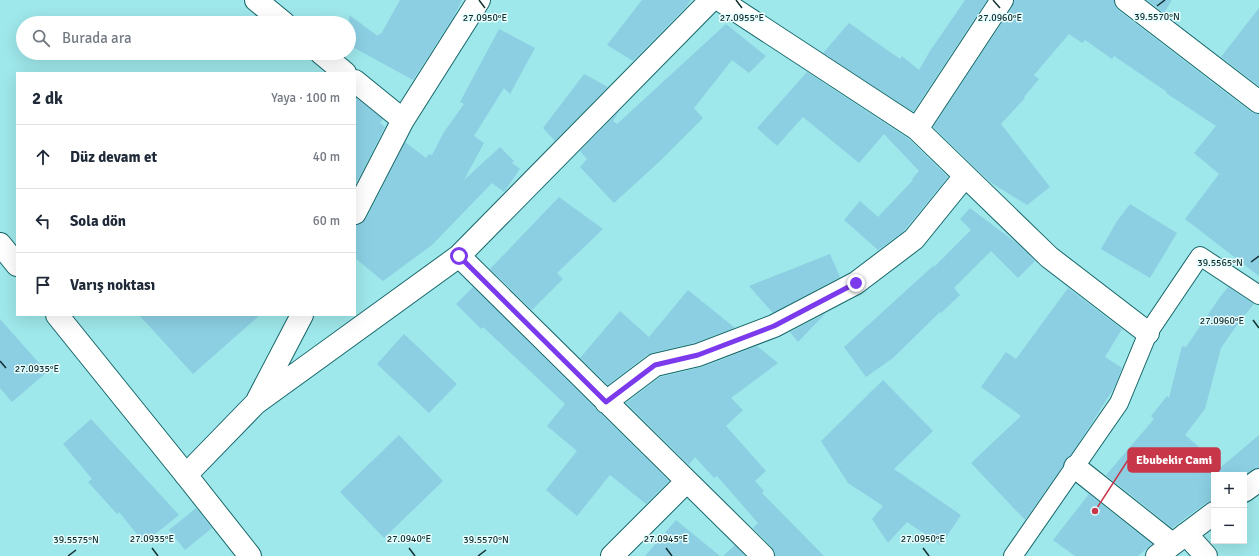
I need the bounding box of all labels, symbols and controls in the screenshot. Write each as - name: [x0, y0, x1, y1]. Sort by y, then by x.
- text: 39.5570°N: [1134, 11, 1180, 23]
- text: 27.0950°E: [463, 12, 508, 24]
- text: 27.0955°E: [720, 12, 765, 24]
- text: 27.0960°E: [978, 12, 1023, 24]
- search box: [16, 16, 356, 60]
- icon: search: [30, 27, 52, 49]
- text: Burada ara: [62, 29, 132, 47]
- text: 2 dk: [32, 88, 63, 109]
- text: Yaya · 100 m: [271, 90, 340, 106]
- icon: ahead: [32, 146, 54, 168]
- text: Düz devam et: [70, 148, 157, 166]
- text: 40 m: [313, 149, 340, 165]
- icon: left: [32, 210, 54, 232]
- text: Sola dön: [70, 212, 126, 230]
- text: 60 m: [313, 213, 340, 229]
- route start: [450, 247, 468, 265]
- text: 39.5565°N: [1197, 257, 1243, 269]
- icon: arrive: [32, 274, 54, 296]
- route end: [847, 274, 865, 292]
- text: Varış noktası: [70, 276, 155, 294]
- text: 27.0960°E: [1200, 315, 1245, 327]
- text: 27.0935°E: [15, 363, 60, 375]
- callout: Ebubekir Cami: [1128, 448, 1220, 472]
- text: Ebubekir Cami: [1136, 453, 1212, 468]
- map controls: [1211, 472, 1247, 544]
- button: +: [1211, 472, 1247, 508]
- button: −: [1211, 508, 1247, 544]
- text: 27.0935°E: [130, 533, 175, 545]
- text: 27.0940°E: [387, 533, 432, 545]
- text: 27.0945°E: [644, 533, 689, 545]
- text: 27.0950°E: [901, 533, 946, 545]
- text: 39.5575°N: [53, 534, 99, 546]
- text: 39.5570°N: [463, 534, 509, 546]

